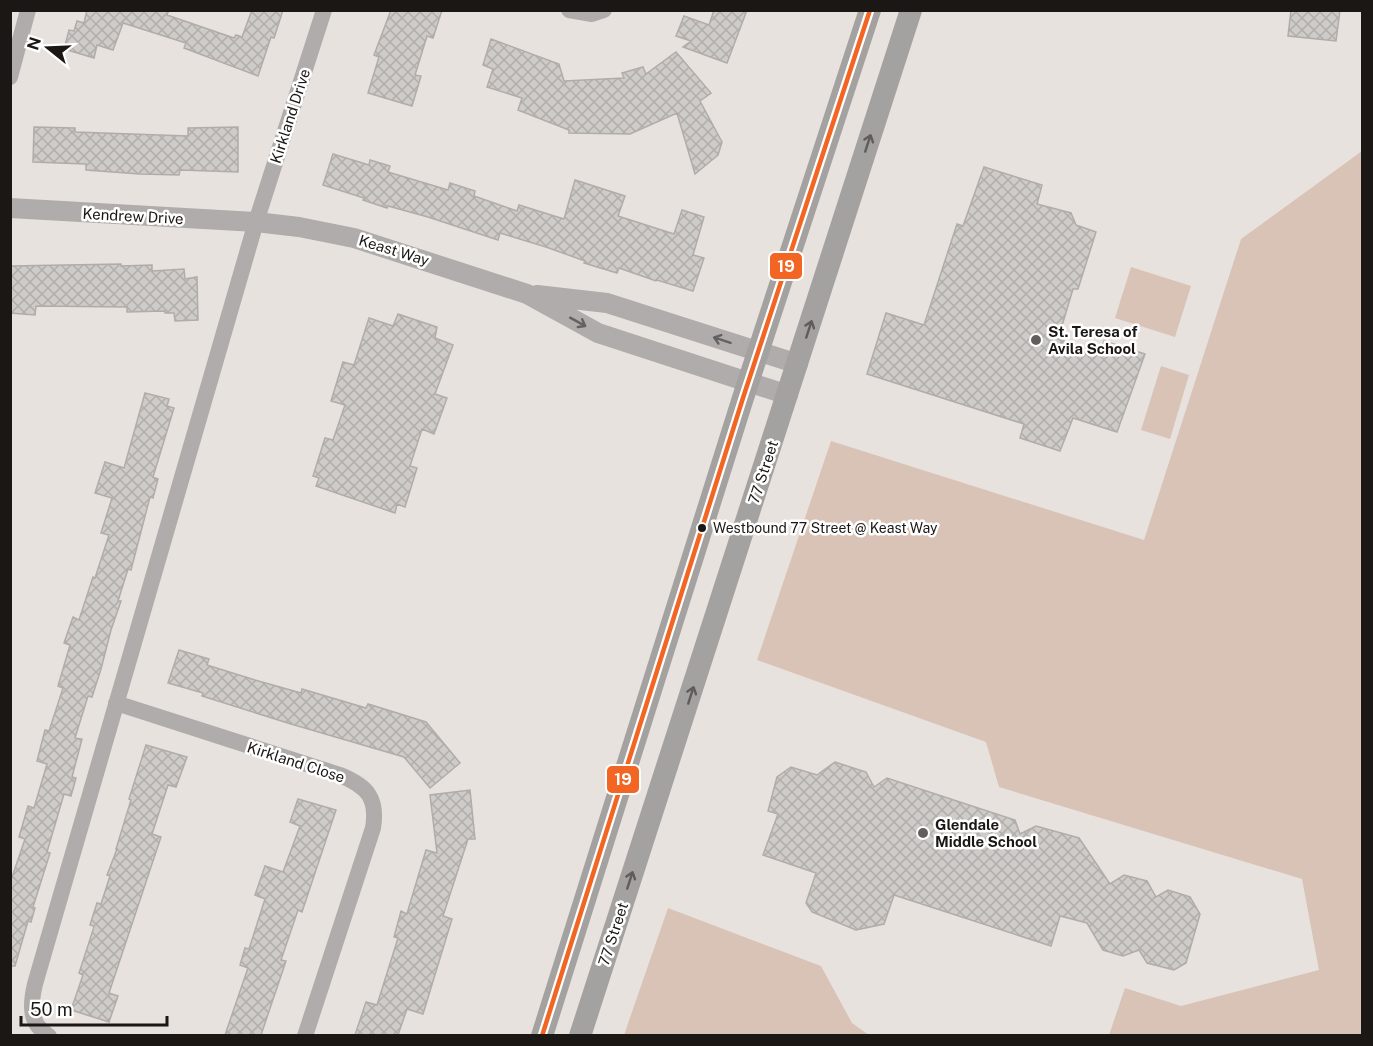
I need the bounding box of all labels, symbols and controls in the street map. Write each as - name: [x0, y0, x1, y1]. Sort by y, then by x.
- north arrow: [18, 18, 78, 78]
- text: N: [23, 35, 45, 52]
- street label: Kirkland Drive: [267, 67, 313, 165]
- one-way arrow: [863, 134, 874, 153]
- street label: Kendrew Drive: [82, 205, 184, 227]
- street label: Keast Way: [357, 231, 431, 269]
- line badge: 19: [769, 252, 803, 280]
- text: 19: [777, 257, 795, 276]
- one-way arrow: [569, 317, 587, 328]
- one-way arrow: [804, 320, 815, 339]
- place label: St. Teresa of Avila School: [1048, 323, 1137, 357]
- marker: St. Teresa of Avila School: [1029, 333, 1043, 347]
- one-way arrow: [713, 334, 732, 345]
- street label: 77 Street: [745, 438, 781, 506]
- place label: Westbound 77 Street @ Keast Way: [713, 520, 938, 536]
- marker: Westbound 77 Street @ Keast Way: [696, 522, 708, 534]
- one-way arrow: [686, 686, 697, 705]
- street label: Kirkland Close: [245, 738, 347, 786]
- line badge: 19: [606, 765, 640, 794]
- text: 19: [614, 770, 632, 789]
- place label: Glendale Middle School: [935, 816, 1037, 850]
- marker: Glendale Middle School: [916, 826, 930, 840]
- one-way arrow: [626, 871, 637, 890]
- street label: 77 Street: [595, 900, 631, 968]
- scale bar: [21, 989, 166, 1027]
- text: 50 m: [30, 999, 73, 1020]

